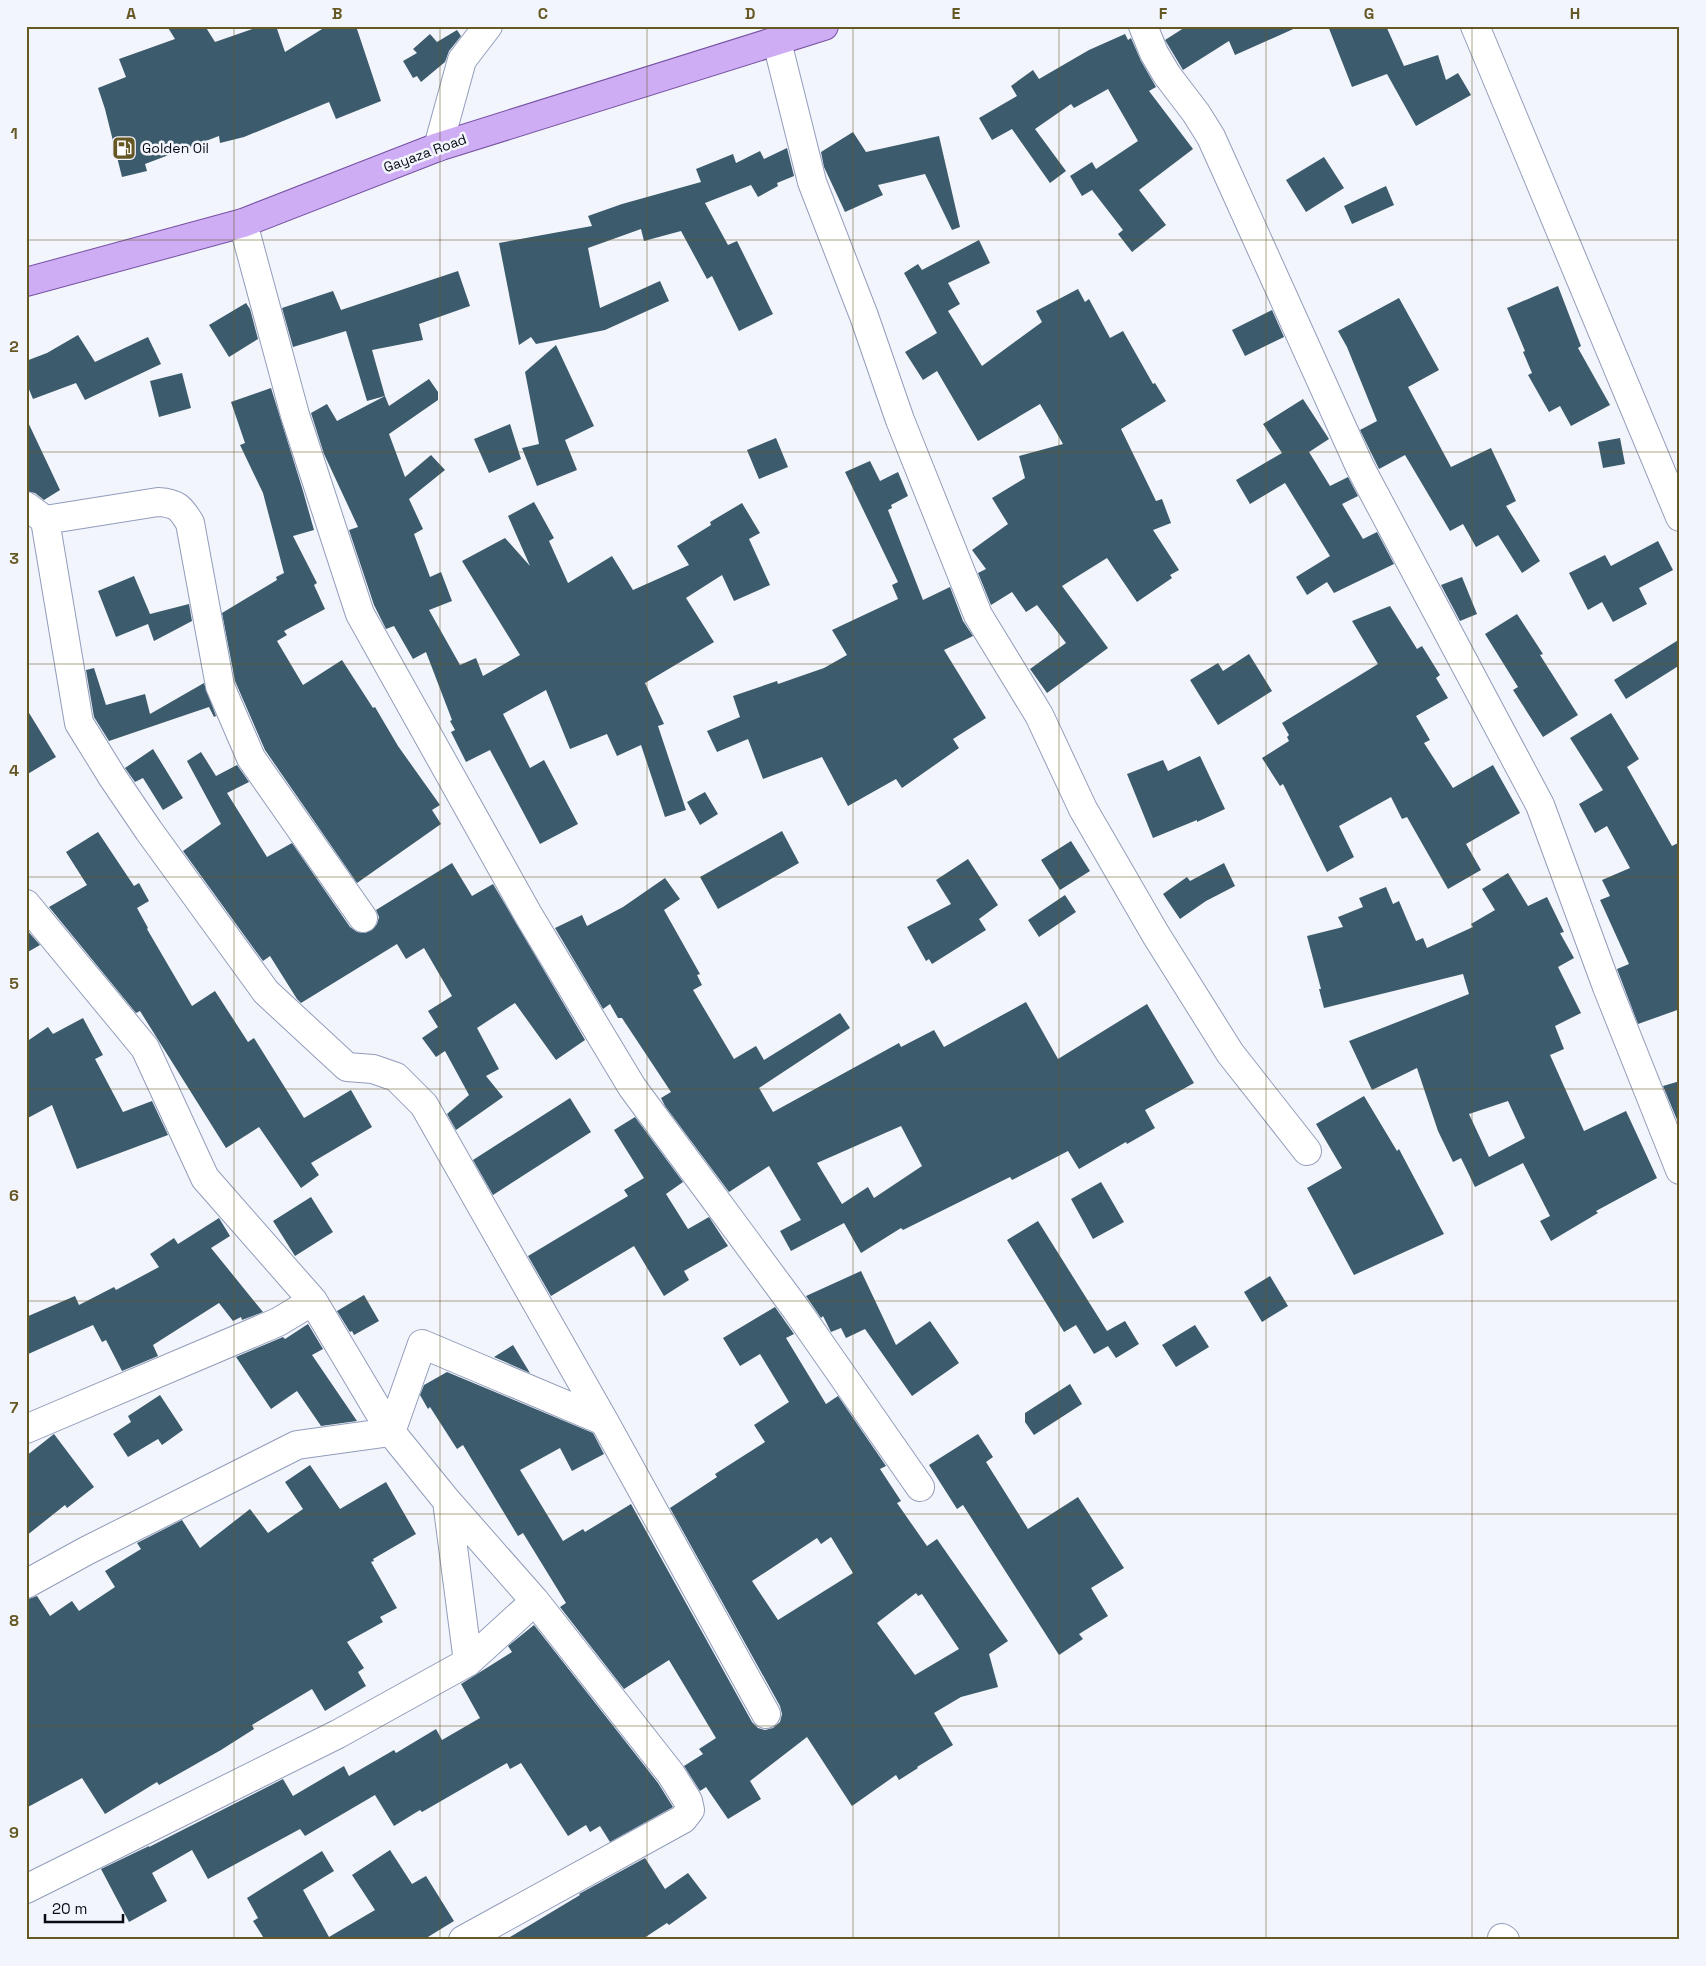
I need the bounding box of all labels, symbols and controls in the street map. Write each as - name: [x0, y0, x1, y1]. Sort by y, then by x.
- text: A: [126, 3, 136, 24]
- text: B: [332, 3, 342, 24]
- text: C: [538, 3, 548, 24]
- text: D: [745, 3, 755, 24]
- text: E: [952, 3, 961, 24]
- text: F: [1159, 3, 1168, 24]
- text: G: [1364, 3, 1374, 24]
- text: H: [1570, 3, 1580, 24]
- text: 1: [10, 123, 18, 144]
- street label: Gayaza Road: [381, 130, 469, 176]
- fuel station icon: Golden Oil: [111, 135, 137, 161]
- place label: Golden Oil: [142, 139, 209, 157]
- text: 2: [9, 336, 19, 357]
- text: 3: [9, 548, 19, 569]
- text: 4: [9, 760, 19, 781]
- text: 5: [9, 973, 19, 994]
- text: 6: [9, 1185, 19, 1206]
- text: 7: [10, 1397, 19, 1418]
- text: 8: [9, 1610, 19, 1631]
- text: 9: [9, 1822, 19, 1843]
- scale bar: [45, 1891, 122, 1923]
- text: 20 m: [52, 1899, 87, 1918]

